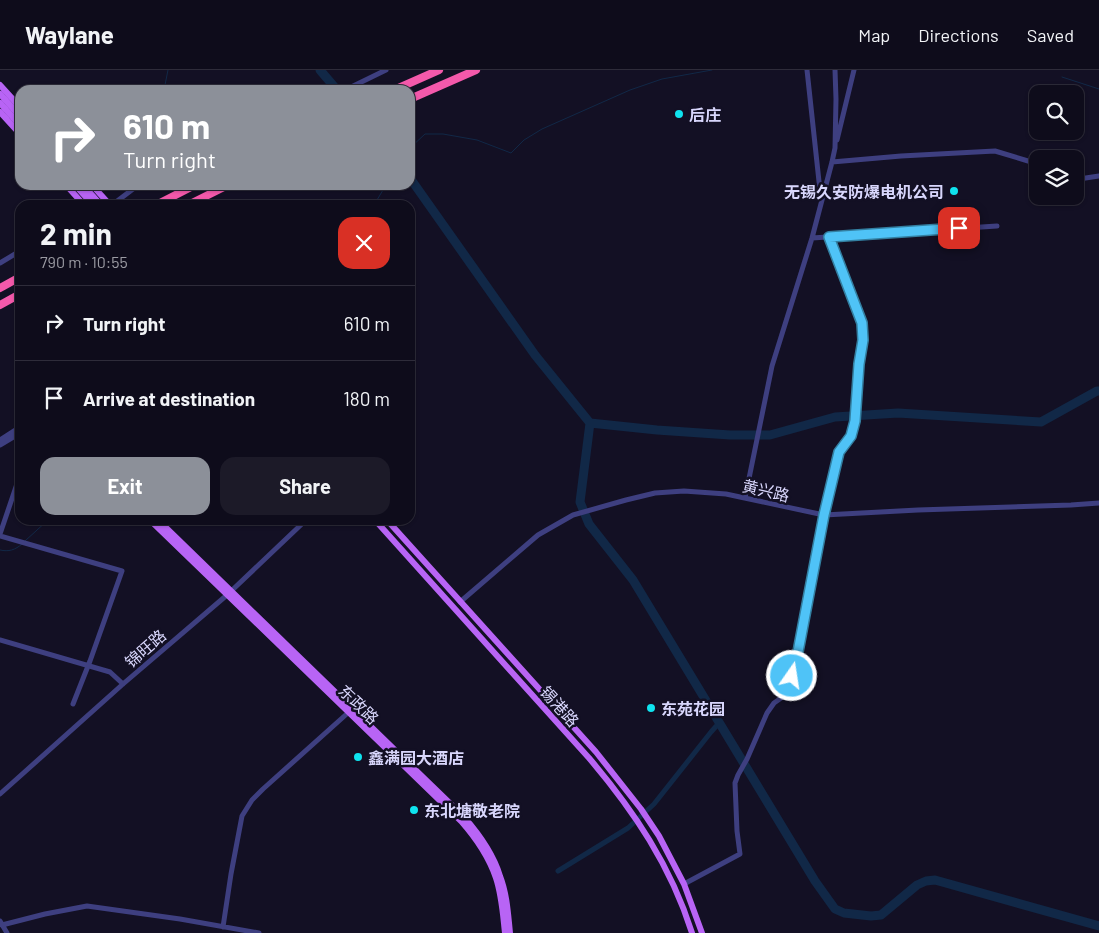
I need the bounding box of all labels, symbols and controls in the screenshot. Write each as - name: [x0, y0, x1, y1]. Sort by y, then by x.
- text: Waylane: [25, 20, 114, 49]
- text: Map: [858, 24, 890, 46]
- text: Directions: [918, 24, 999, 46]
- text: Saved: [1027, 24, 1074, 46]
- map controls: [1029, 85, 1084, 205]
- button: search: [1029, 85, 1084, 140]
- text: 610 m: [123, 104, 210, 146]
- icon: right: [40, 105, 105, 170]
- place label: 后庄: [689, 105, 721, 124]
- marker: 后庄: [673, 108, 685, 120]
- text: Turn right: [123, 146, 216, 172]
- button: layers: [1029, 150, 1084, 205]
- place label: 无锡久安防爆电机公司: [784, 182, 944, 201]
- marker: 无锡久安防爆电机公司: [948, 185, 960, 197]
- pin: [938, 207, 980, 249]
- icon: arrive: [945, 214, 973, 242]
- text: 2 min: [40, 215, 112, 251]
- button: close: [338, 217, 390, 269]
- text: 790 m · 10:55: [40, 252, 128, 271]
- icon: right: [40, 309, 68, 337]
- text: Turn right: [83, 312, 165, 335]
- text: 610 m: [344, 312, 390, 335]
- icon: arrive: [40, 384, 68, 412]
- text: Arrive at destination: [83, 387, 255, 410]
- text: 180 m: [343, 387, 390, 410]
- button: Exit: [40, 457, 210, 515]
- button: Share: [220, 457, 390, 515]
- street label: 黄兴路: [740, 475, 792, 505]
- street label: 锦旺路: [121, 625, 169, 671]
- position arrow: [765, 649, 817, 701]
- street label: 东政路: [335, 680, 383, 728]
- street label: 锡港路: [537, 682, 583, 730]
- place label: 东苑花园: [661, 699, 725, 718]
- marker: 东苑花园: [645, 702, 657, 714]
- place label: 鑫满园大酒店: [368, 748, 464, 767]
- marker: 鑫满园大酒店: [352, 751, 364, 763]
- place label: 东北塘敬老院: [424, 801, 520, 820]
- marker: 东北塘敬老院: [408, 804, 420, 816]

